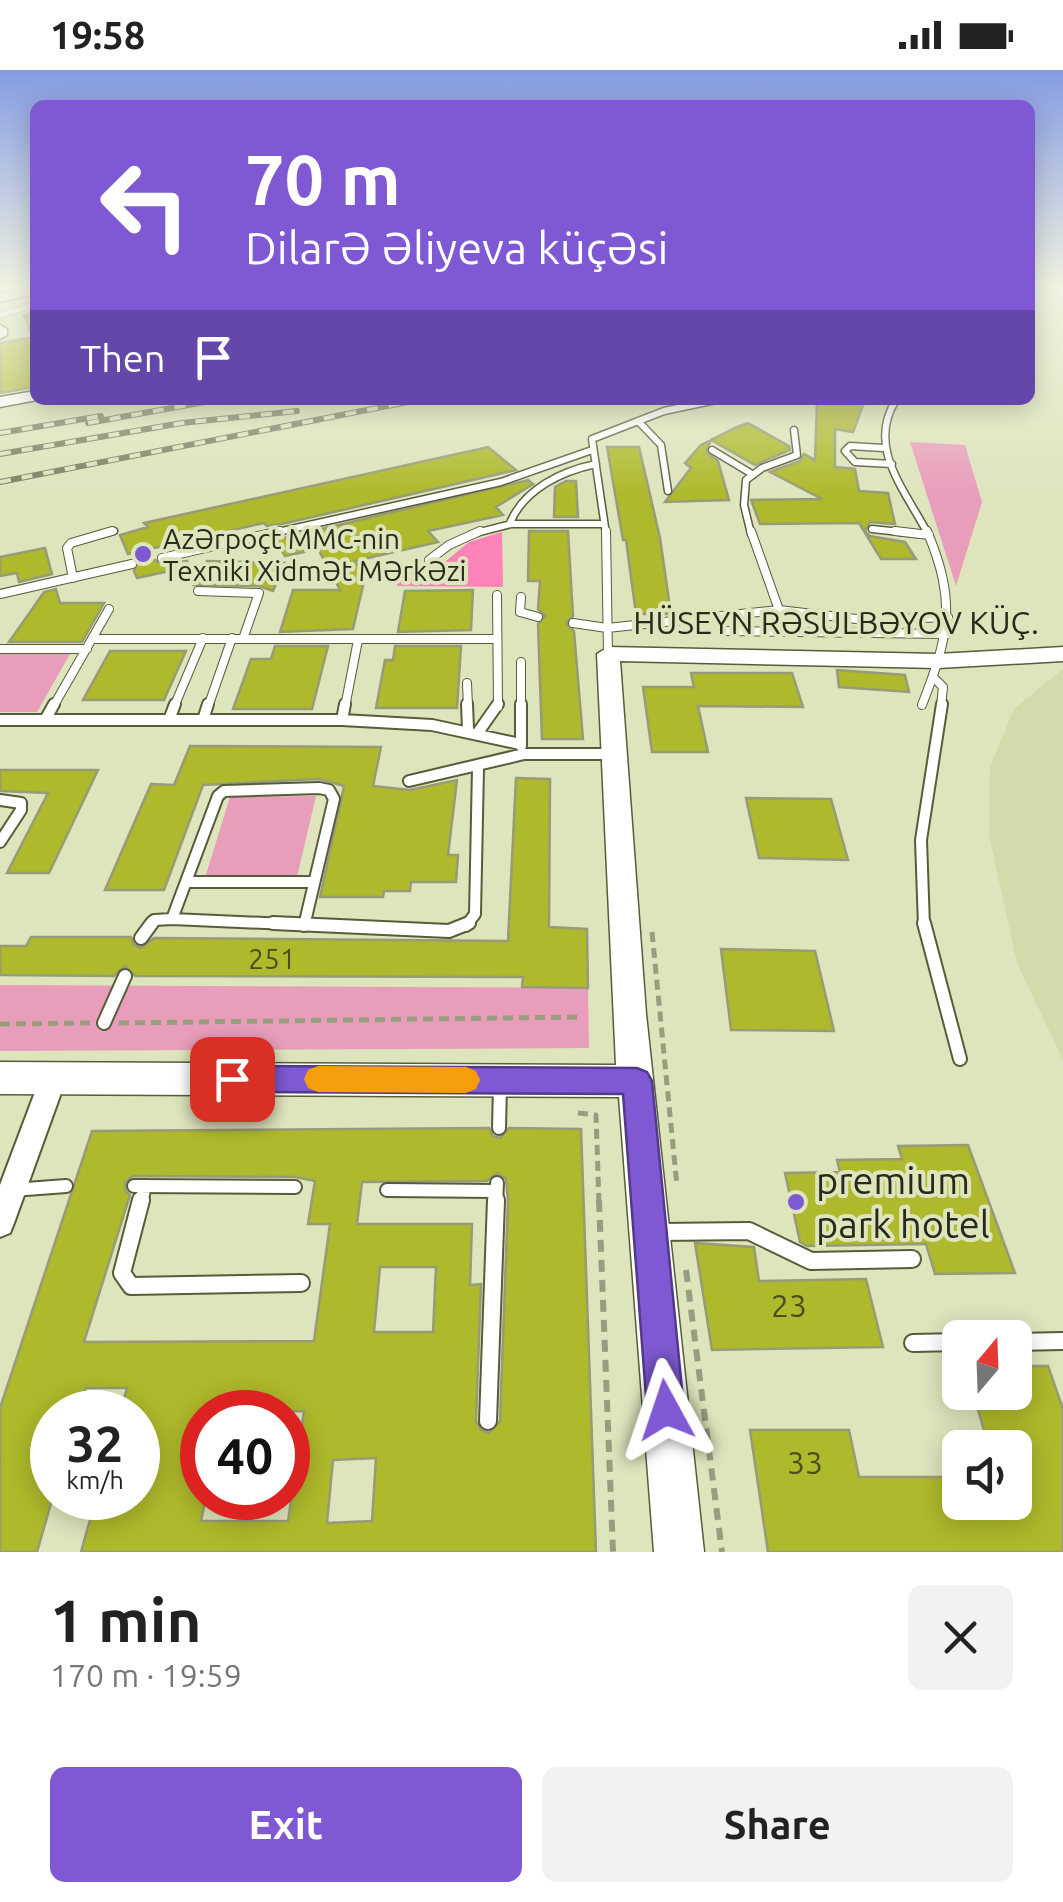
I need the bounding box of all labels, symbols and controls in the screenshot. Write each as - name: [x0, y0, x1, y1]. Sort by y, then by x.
- text: 19:58: [50, 14, 145, 56]
- icon: left: [80, 140, 210, 270]
- text: 70 m: [245, 140, 401, 218]
- text: Dilarə Əliyeva küçəsi: [245, 222, 669, 273]
- icon: arrive: [186, 330, 241, 385]
- text: Then: [80, 337, 166, 379]
- place label: Azərpoçt MMC-nin Texniki Xidmət Mərkəzi: [163, 523, 466, 586]
- marker: Azərpoçt MMC-nin Texniki Xidmət Mərkəzi: [132, 543, 154, 565]
- street label: HÜSEYN RƏSULBƏYOV KÜÇ.: [633, 604, 1039, 640]
- house number: 251: [248, 943, 296, 974]
- pin: [190, 1037, 275, 1122]
- icon: arrive: [205, 1052, 260, 1107]
- place label: premium park hotel: [816, 1159, 990, 1245]
- marker: premium park hotel: [785, 1191, 807, 1213]
- house number: 23: [771, 1287, 807, 1323]
- north arrow: [942, 1320, 1032, 1410]
- map controls: [942, 1320, 1032, 1520]
- position arrow: [614, 1358, 718, 1462]
- speed limit sign: 40: [180, 1390, 310, 1520]
- text: 32: [67, 1415, 123, 1471]
- button: sound: [942, 1430, 1032, 1520]
- house number: 33: [787, 1444, 823, 1480]
- text: km/h: [66, 1466, 124, 1494]
- button: close: [908, 1585, 1013, 1690]
- text: 1 min: [50, 1586, 202, 1653]
- text: 170 m · 19:59: [50, 1657, 242, 1693]
- button: Exit: [50, 1767, 522, 1882]
- button: Share: [542, 1767, 1013, 1882]

